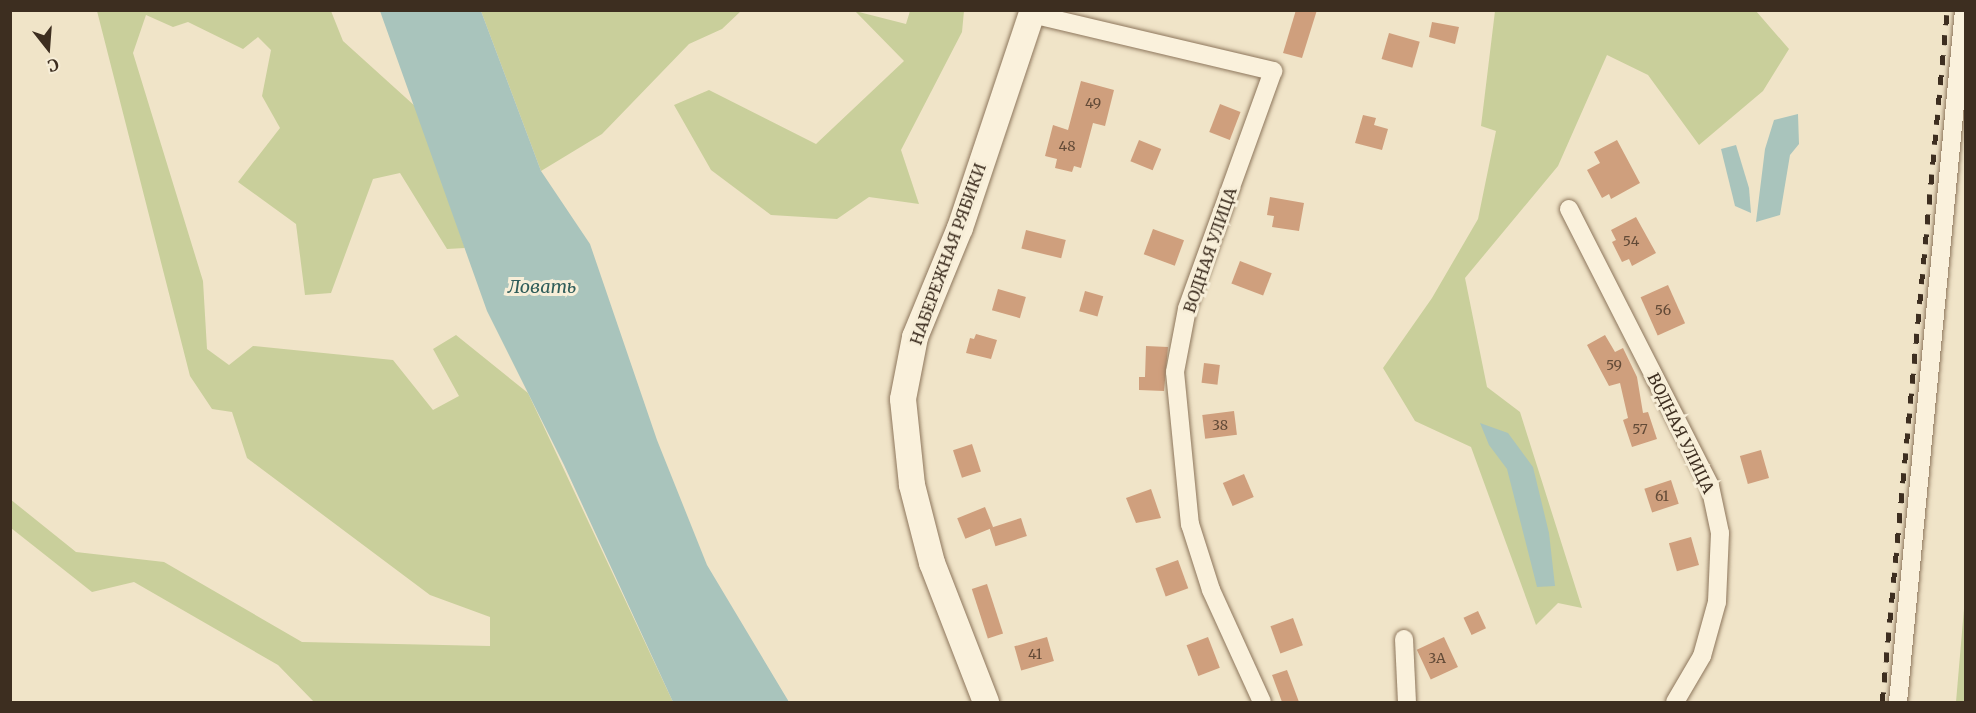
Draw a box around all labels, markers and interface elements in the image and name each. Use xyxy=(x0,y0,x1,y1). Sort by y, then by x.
north arrow xyxy=(18,18,78,78)
text: С xyxy=(45,54,61,76)
house number: 49 xyxy=(1085,95,1101,111)
house number: 48 xyxy=(1059,138,1075,154)
street label: НАБЕРЕЖНАЯ РЯБИКИ xyxy=(906,161,990,347)
street label: ВОДНАЯ УЛИЦА xyxy=(1180,185,1240,315)
house number: 54 xyxy=(1623,233,1639,249)
water label: Ловать xyxy=(508,276,576,298)
house number: 56 xyxy=(1655,302,1671,318)
house number: 59 xyxy=(1606,357,1622,373)
street label: ВОДНАЯ УЛИЦА xyxy=(1644,370,1718,496)
house number: 38 xyxy=(1212,417,1228,433)
house number: 57 xyxy=(1632,421,1648,437)
house number: 61 xyxy=(1655,488,1669,504)
house number: 41 xyxy=(1028,646,1042,662)
house number: 3А xyxy=(1428,650,1446,666)

